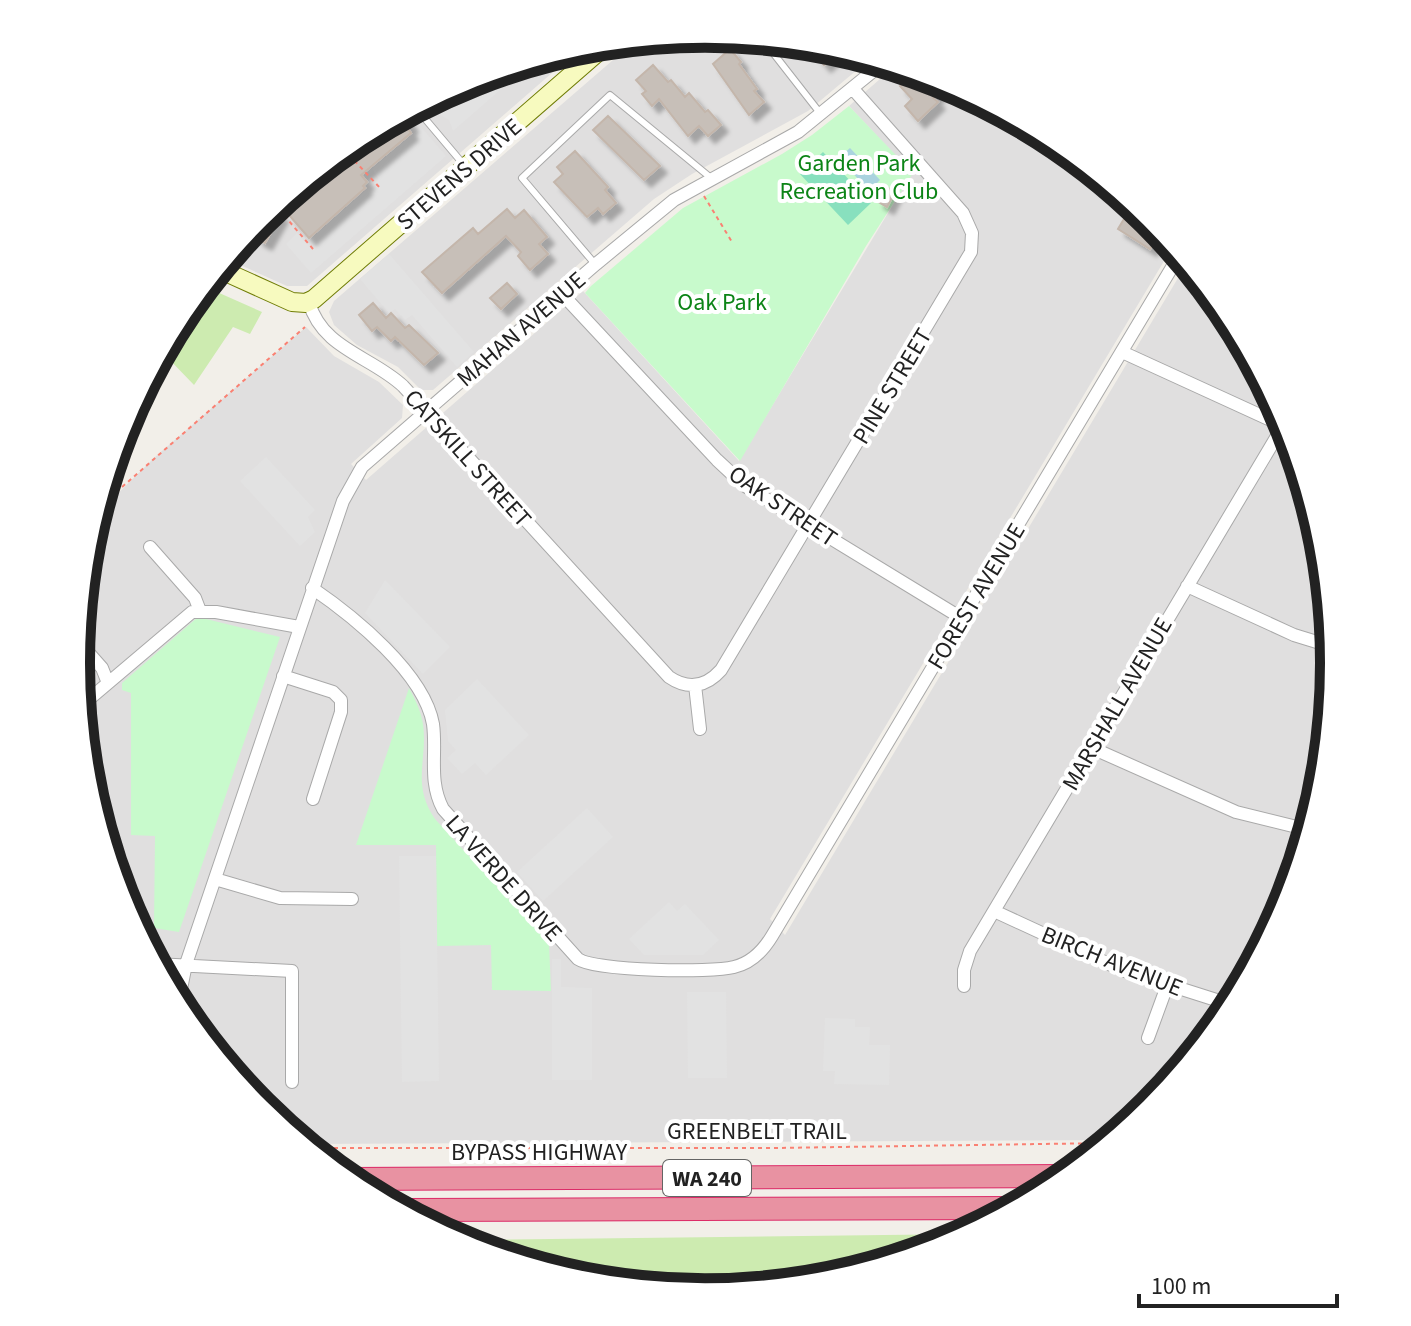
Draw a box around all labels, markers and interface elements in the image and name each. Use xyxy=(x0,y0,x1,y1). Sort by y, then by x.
street label: STEVENS DRIVE xyxy=(389,110,530,239)
park label: Garden Park Recreation Club xyxy=(780,146,938,209)
street label: MAHAN AVENUE xyxy=(449,263,594,395)
park label: Oak Park xyxy=(677,285,767,320)
street label: PINE STREET xyxy=(844,321,941,451)
street label: CATSKILL STREET xyxy=(396,381,539,535)
street label: OAK STREET xyxy=(721,457,844,556)
street label: FOREST AVENUE xyxy=(919,516,1034,676)
street label: MARSHALL AVENUE xyxy=(1054,611,1181,797)
street label: LA VERDE DRIVE xyxy=(437,807,570,950)
street label: BIRCH AVENUE xyxy=(1036,917,1188,1006)
street label: GREENBELT TRAIL xyxy=(667,1114,847,1149)
street label: BYPASS HIGHWAY xyxy=(451,1135,628,1170)
road number: WA 240 xyxy=(663,1160,751,1196)
scale bar xyxy=(1139,1258,1337,1308)
text: 100 m xyxy=(1151,1269,1211,1304)

